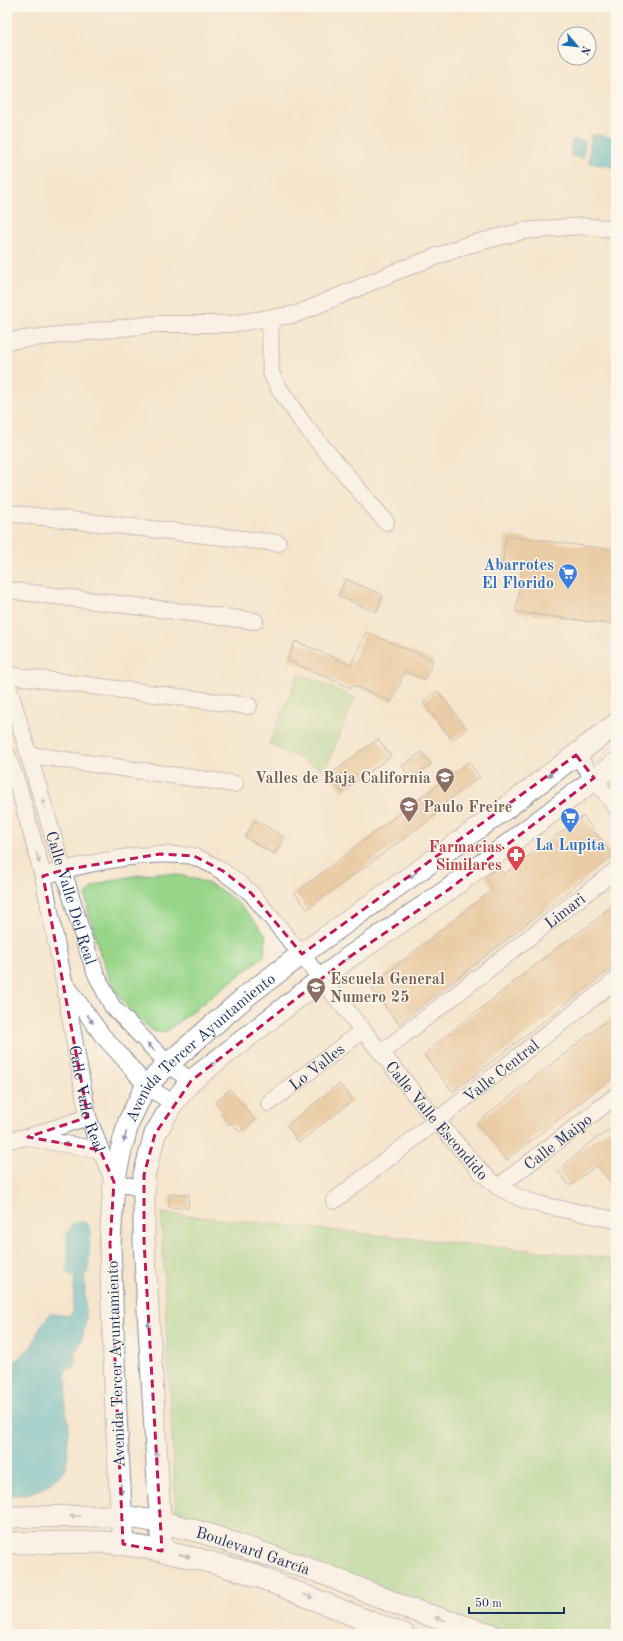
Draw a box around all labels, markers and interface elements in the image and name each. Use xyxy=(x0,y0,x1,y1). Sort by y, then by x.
north arrow xyxy=(557,26,597,66)
text: N xyxy=(577,44,591,57)
place label: Abarrotes El Florido xyxy=(481,558,554,592)
supermarket icon: Abarrotes El Florido xyxy=(557,562,579,590)
school or university icon: Valles de Baja California xyxy=(434,766,456,794)
one-way arrow xyxy=(546,769,557,777)
place label: Valles de Baja California xyxy=(255,771,431,787)
school or university icon: Paulo Freire xyxy=(398,795,420,823)
one-way arrow xyxy=(41,798,47,810)
place label: Paulo Freire xyxy=(423,800,512,816)
supermarket icon: La Lupita xyxy=(559,806,581,834)
street label: Calle Valle Del Real xyxy=(42,830,98,967)
place label: La Lupita xyxy=(535,838,605,854)
place label: Farmacias Similares xyxy=(429,840,502,874)
pharmacy icon: Farmacias Similares xyxy=(505,844,527,872)
one-way arrow xyxy=(35,853,41,865)
one-way arrow xyxy=(408,871,418,879)
street label: Limari xyxy=(542,891,589,932)
one-way arrow xyxy=(341,955,352,964)
street label: Avenida Tercer Ayuntamiento xyxy=(124,971,279,1125)
place label: Escuela General Numero 25 xyxy=(330,972,445,1006)
school or university icon: Escuela General Numero 25 xyxy=(305,976,327,1004)
one-way arrow xyxy=(86,1014,94,1025)
street label: Valle Central xyxy=(461,1038,543,1106)
street label: Lo Valles xyxy=(287,1041,348,1094)
one-way arrow xyxy=(146,1042,156,1052)
street label: Calle Valle Real xyxy=(65,1044,107,1155)
street label: Calle Valle Escondido xyxy=(382,1059,490,1184)
one-way arrow xyxy=(206,1061,217,1070)
street label: Calle Maipo xyxy=(522,1112,596,1174)
one-way arrow xyxy=(122,1131,128,1143)
one-way arrow xyxy=(58,1141,70,1147)
street label: Avenida Tercer Ayuntamiento xyxy=(105,1260,129,1468)
one-way arrow xyxy=(146,1320,152,1333)
one-way arrow xyxy=(154,1449,160,1462)
one-way arrow xyxy=(117,1483,124,1495)
one-way arrow xyxy=(69,1513,81,1520)
street label: Boulevard García xyxy=(194,1525,312,1579)
one-way arrow xyxy=(179,1554,191,1560)
scale bar xyxy=(469,1589,564,1615)
one-way arrow xyxy=(303,1593,314,1599)
text: 50 m xyxy=(475,1597,502,1610)
one-way arrow xyxy=(433,1616,445,1622)

